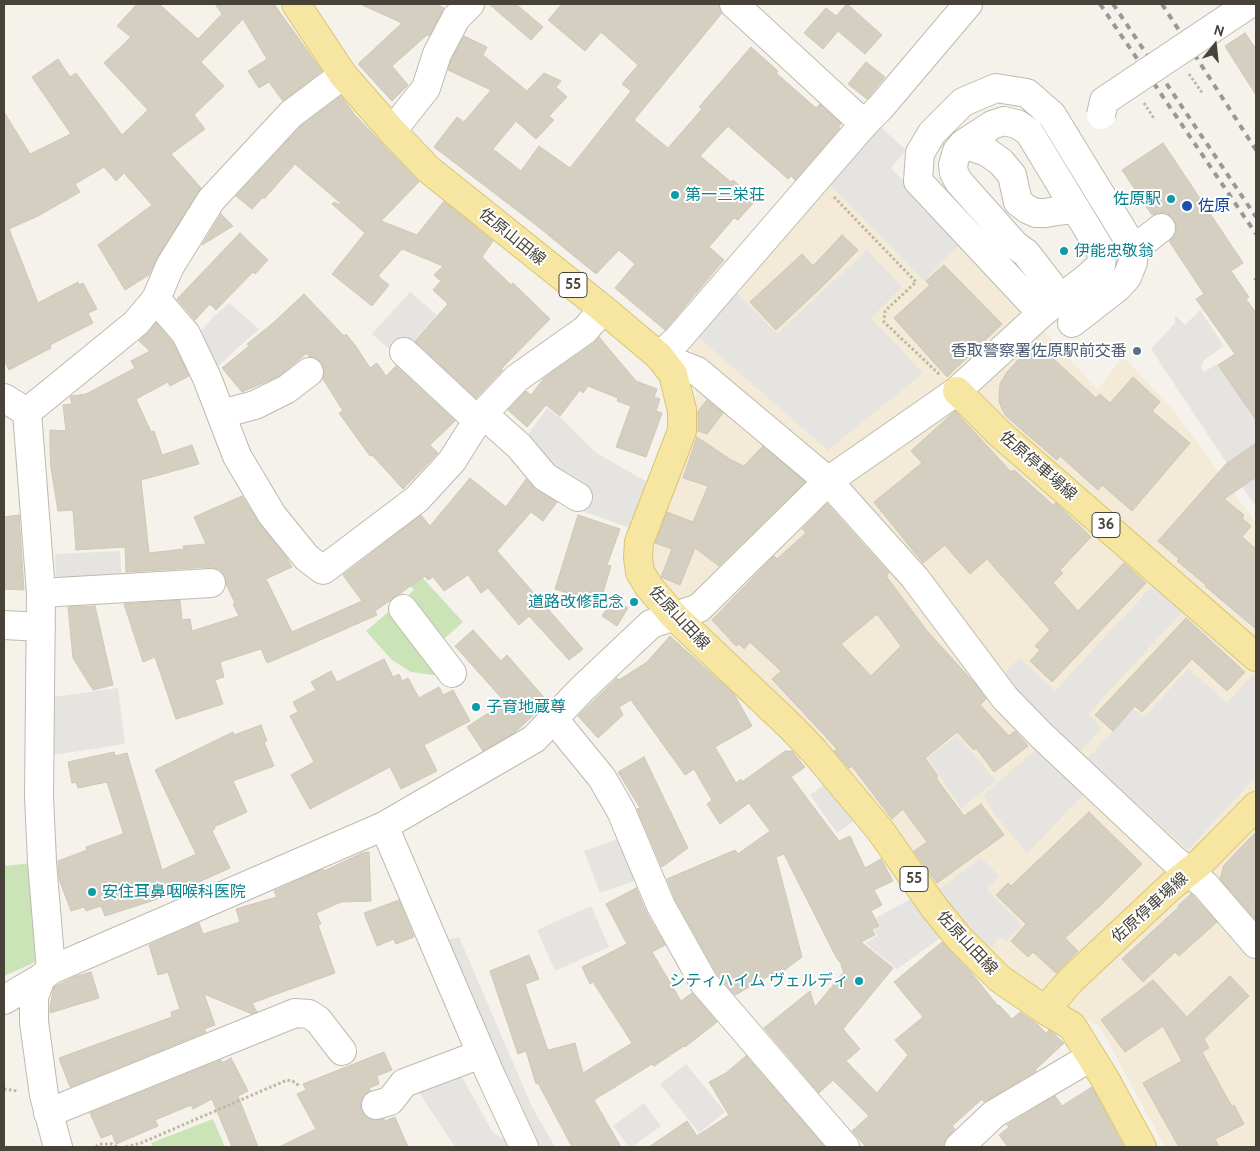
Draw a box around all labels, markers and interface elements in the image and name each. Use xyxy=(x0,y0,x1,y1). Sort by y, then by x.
north arrow xyxy=(1190,20,1240,70)
text: N xyxy=(1212,21,1226,41)
place label: 第一三栄荘 xyxy=(685,185,765,205)
marker: 第一三栄荘 xyxy=(669,189,681,201)
place label: 佐原駅 xyxy=(1113,189,1161,209)
marker: 佐原駅 xyxy=(1165,193,1177,205)
place label: 佐原 xyxy=(1198,196,1230,216)
marker: 佐原 xyxy=(1180,199,1194,213)
street label: 佐原山田線 xyxy=(475,204,549,270)
place label: 伊能忠敬翁 xyxy=(1074,241,1154,261)
marker: 伊能忠敬翁 xyxy=(1058,245,1070,257)
road number: 55 xyxy=(559,272,587,298)
place label: 香取警察署佐原駅前交番 xyxy=(951,341,1127,361)
marker: 香取警察署佐原駅前交番 xyxy=(1131,345,1143,357)
street label: 佐原停車場線 xyxy=(995,427,1081,505)
road number: 36 xyxy=(1092,512,1120,538)
street label: 佐原山田線 xyxy=(645,582,713,654)
place label: 道路改修記念 xyxy=(528,592,624,612)
marker: 道路改修記念 xyxy=(628,596,640,608)
place label: 子育地蔵尊 xyxy=(486,697,566,717)
marker: 子育地蔵尊 xyxy=(470,701,482,713)
road number: 55 xyxy=(900,866,928,892)
street label: 佐原停車場線 xyxy=(1108,869,1192,947)
place label: 安住耳鼻咽喉科医院 xyxy=(102,882,246,902)
marker: 安住耳鼻咽喉科医院 xyxy=(86,886,98,898)
street label: 佐原山田線 xyxy=(933,907,1001,979)
place label: シティハイム ヴェルディ xyxy=(669,971,849,991)
marker: シティハイム ヴェルディ xyxy=(853,975,865,987)

